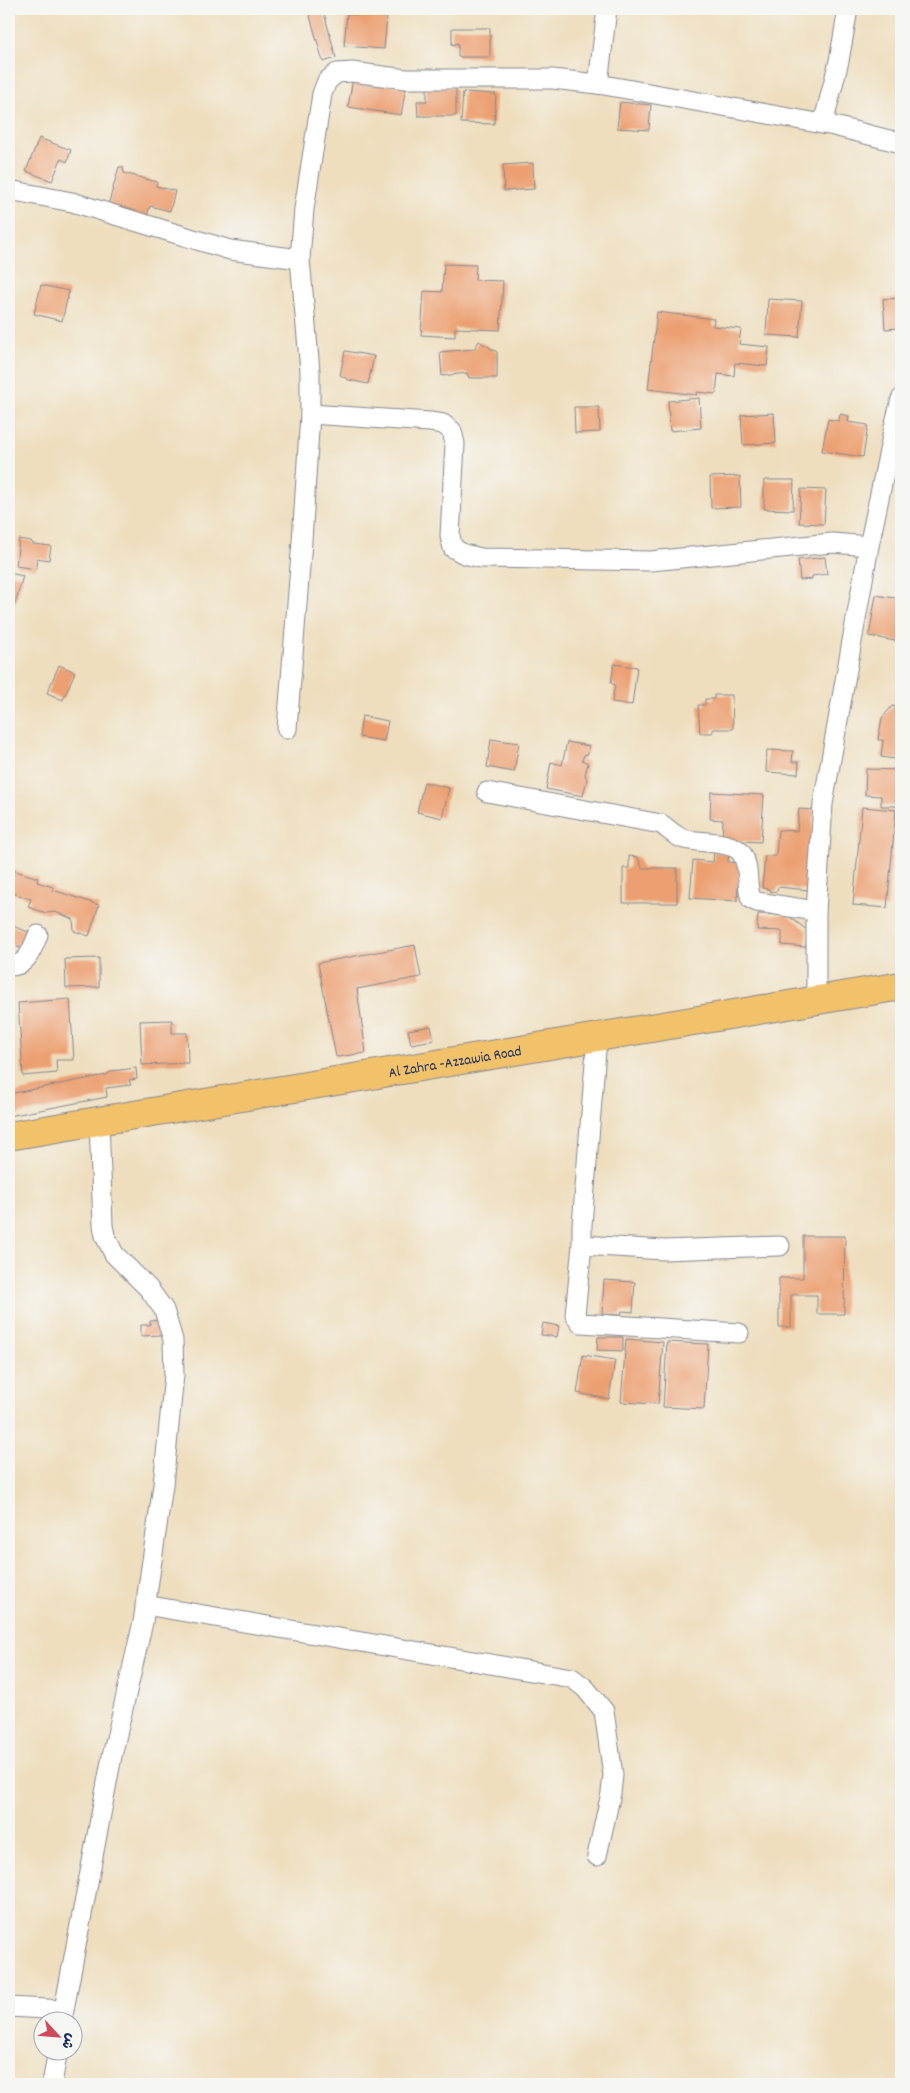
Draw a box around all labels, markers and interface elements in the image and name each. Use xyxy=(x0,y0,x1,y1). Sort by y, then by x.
street label: Al Zahra -Azzawia Road xyxy=(387,1041,523,1085)
north arrow xyxy=(32,2010,82,2060)
text: ش xyxy=(56,2030,80,2052)

